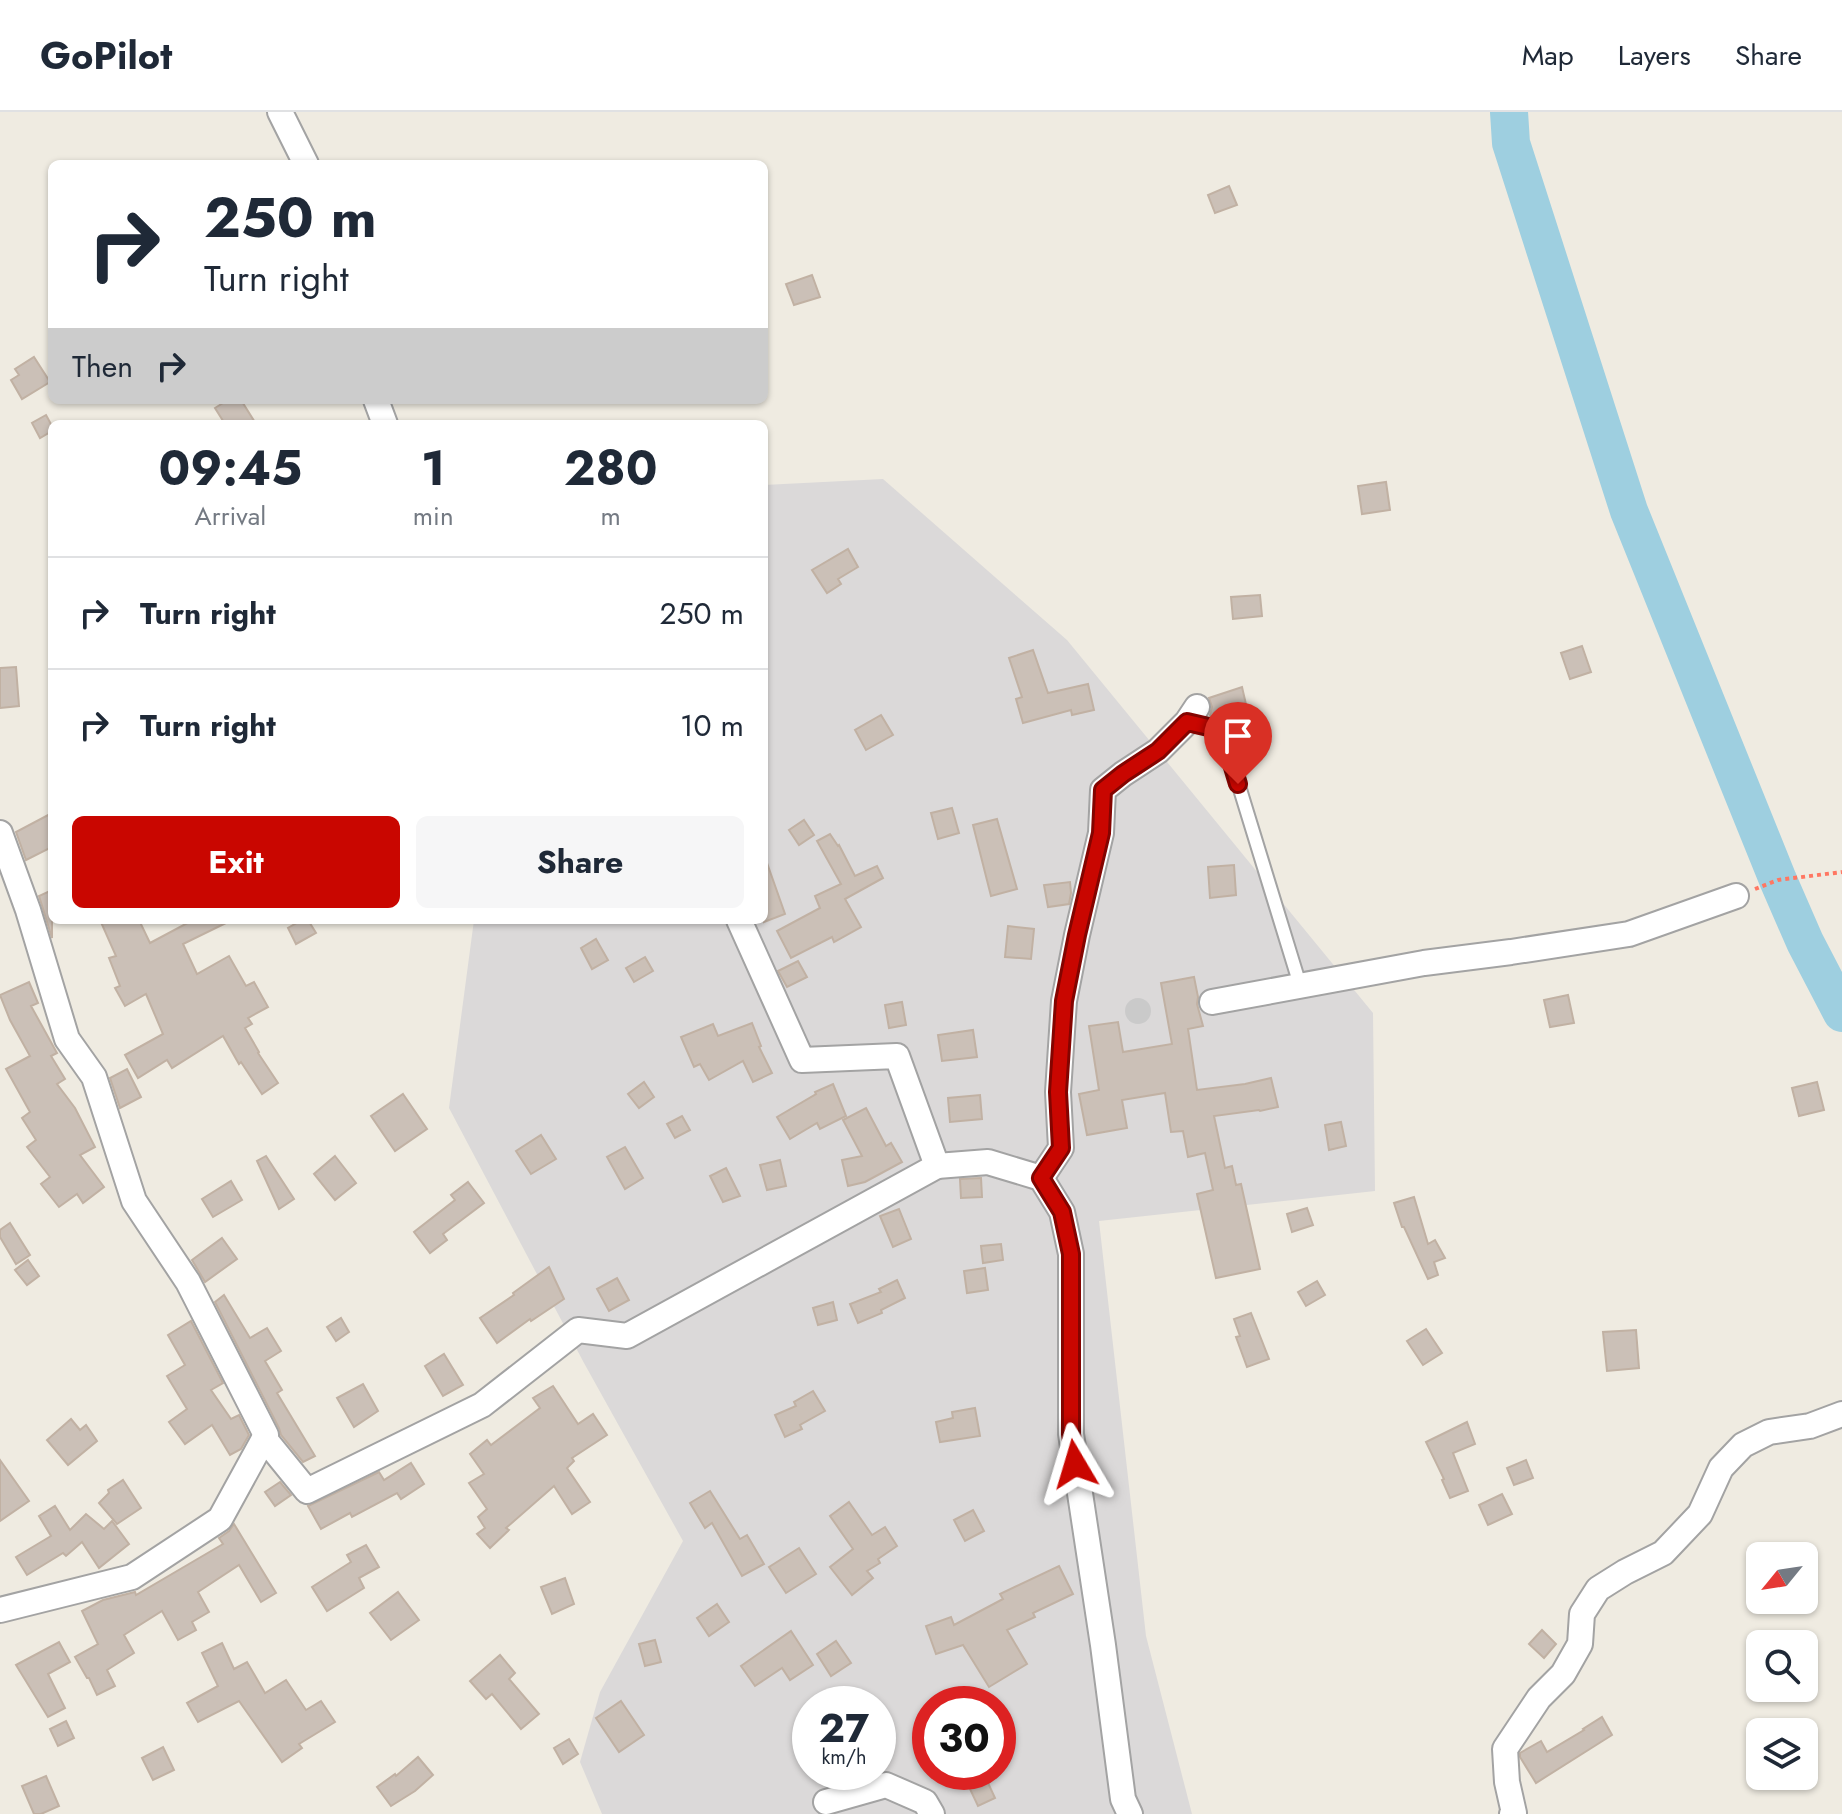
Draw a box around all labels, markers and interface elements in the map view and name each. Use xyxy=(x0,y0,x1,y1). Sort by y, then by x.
text: GoPilot xyxy=(40,28,172,83)
text: Map xyxy=(1522,35,1574,76)
text: Layers xyxy=(1618,35,1691,76)
text: Share xyxy=(1735,35,1802,76)
text: 250 m xyxy=(204,177,377,258)
icon: right xyxy=(72,192,176,296)
text: Turn right xyxy=(204,252,349,304)
icon: right xyxy=(149,344,193,388)
text: Then xyxy=(72,345,133,388)
text: 09:45 xyxy=(159,434,302,503)
text: 1 xyxy=(421,434,445,503)
text: 280 xyxy=(564,434,657,503)
text: Arrival xyxy=(195,497,266,535)
text: min xyxy=(413,497,454,535)
text: m xyxy=(601,497,621,535)
icon: right xyxy=(72,591,116,635)
text: Turn right xyxy=(140,592,276,635)
text: 250 m xyxy=(660,592,744,635)
pin xyxy=(1204,702,1272,784)
icon: right xyxy=(72,703,116,747)
text: Turn right xyxy=(140,704,276,747)
text: 10 m xyxy=(680,704,744,747)
icon: arrive xyxy=(1216,714,1260,758)
button: Exit xyxy=(72,816,400,908)
button: Share xyxy=(416,816,744,908)
position arrow xyxy=(1033,1422,1117,1506)
north arrow xyxy=(1746,1542,1818,1614)
map controls xyxy=(1746,1542,1818,1790)
button: search xyxy=(1746,1630,1818,1702)
speed limit sign: 30 xyxy=(912,1686,1016,1790)
text: 27 xyxy=(819,1699,869,1757)
button: layers xyxy=(1746,1718,1818,1790)
text: km/h xyxy=(821,1743,867,1772)

